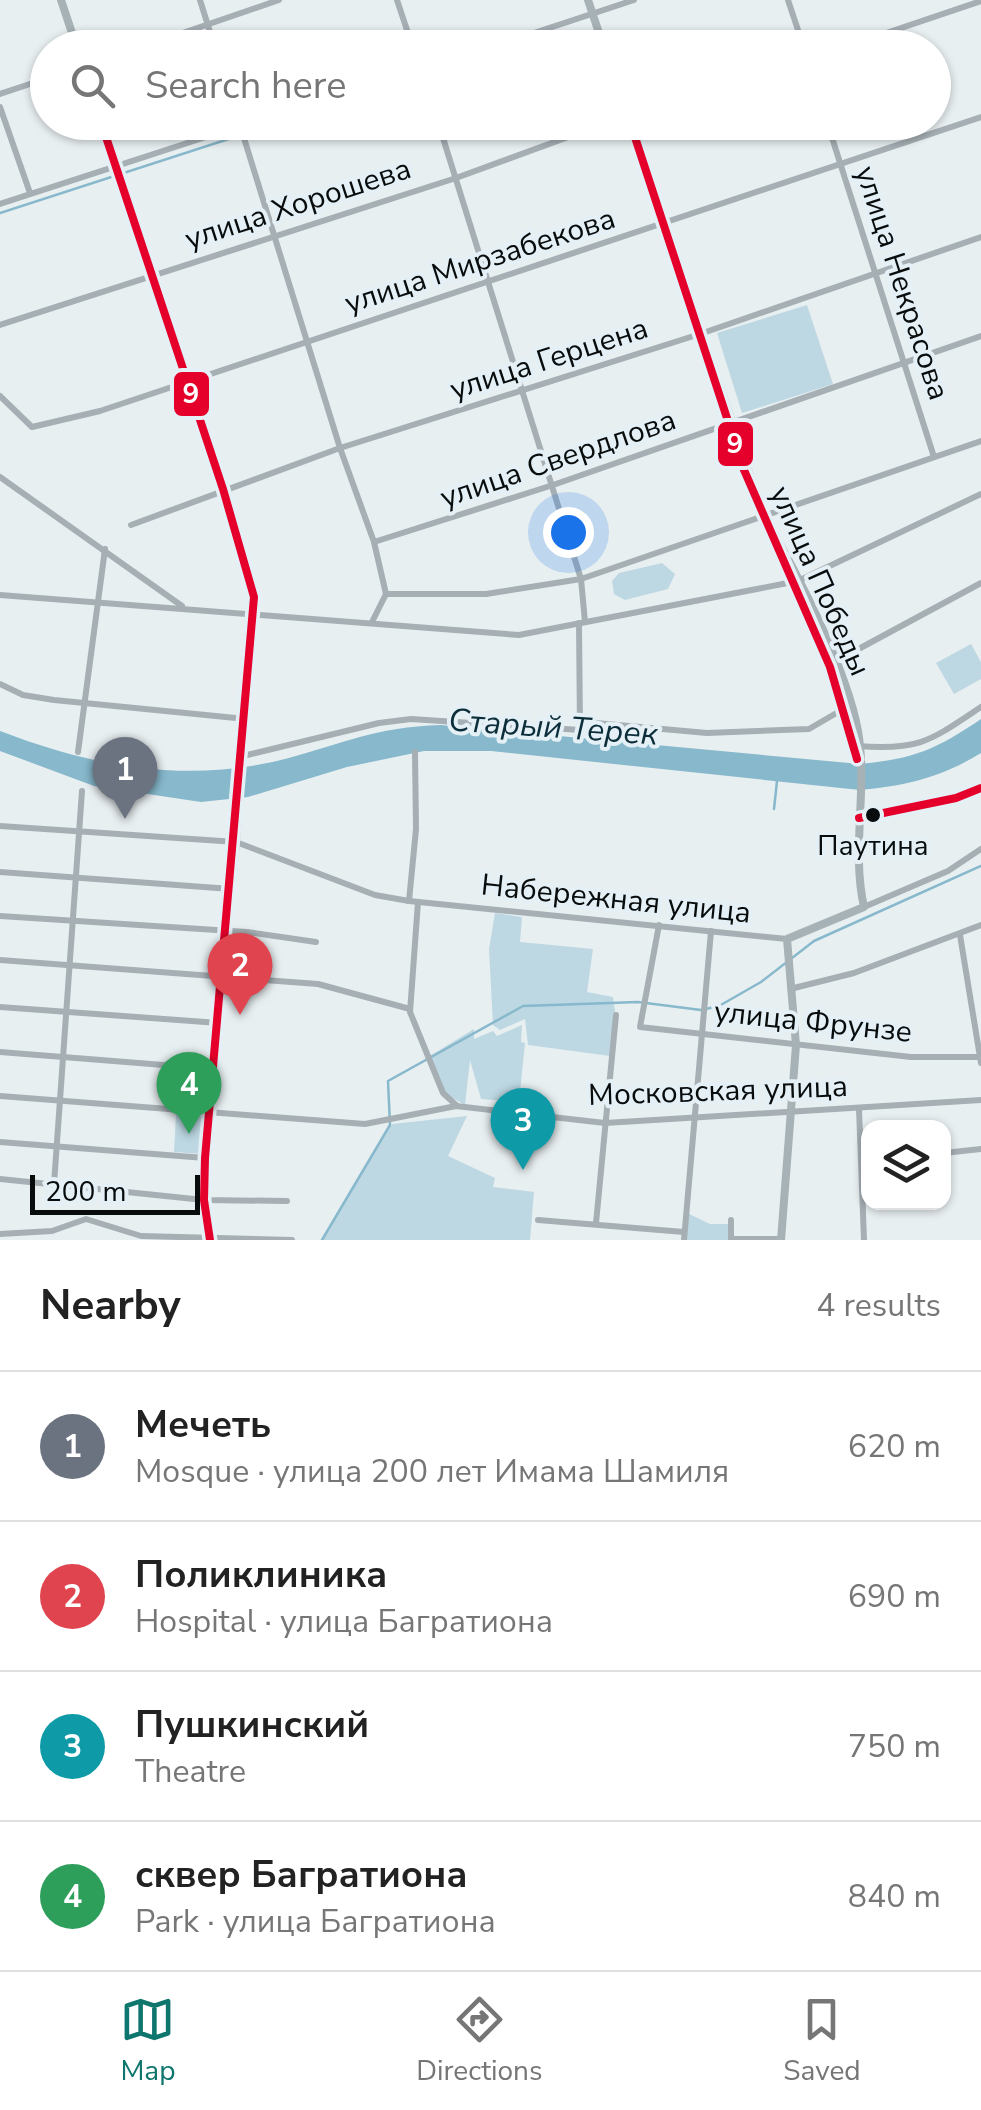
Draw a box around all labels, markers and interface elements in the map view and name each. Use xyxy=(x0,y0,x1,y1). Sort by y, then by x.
search box xyxy=(30,30,951,140)
icon: search xyxy=(65,58,120,113)
text: Search here xyxy=(145,60,346,111)
street label: улица Хорошева xyxy=(180,148,416,260)
street label: улица Некрасова xyxy=(845,161,959,405)
street label: улица Мирзабекова xyxy=(340,198,620,324)
street label: улица Герцена xyxy=(445,308,653,410)
line badge: 9 xyxy=(172,370,211,418)
text: 9 xyxy=(183,375,199,413)
street label: улица Свердлова xyxy=(435,399,681,519)
line badge: 9 xyxy=(716,420,755,468)
text: 9 xyxy=(727,425,743,463)
street label: улица Победы xyxy=(760,480,880,682)
your location xyxy=(543,507,594,558)
water label: Старый Терек xyxy=(447,698,660,756)
pin: 1 xyxy=(92,736,158,819)
marker: Паутина xyxy=(863,805,883,825)
place label: Паутина xyxy=(817,827,929,865)
street label: Набережная улица xyxy=(479,864,753,934)
pin: 2 xyxy=(208,932,272,1015)
street label: улица Фрунзе xyxy=(712,991,914,1053)
pin: 4 xyxy=(156,1052,222,1134)
street label: Московская улица xyxy=(588,1066,848,1116)
pin: 3 xyxy=(490,1088,556,1170)
map controls xyxy=(861,1120,951,1210)
button: layers xyxy=(861,1120,951,1210)
scale bar xyxy=(30,1170,200,1214)
text: 200 m xyxy=(45,1173,127,1211)
text: Nearby xyxy=(40,1277,181,1334)
text: 4 results xyxy=(816,1284,941,1327)
text: Мечеть xyxy=(135,1399,271,1450)
text: 1 xyxy=(63,1425,82,1468)
text: 620 m xyxy=(848,1425,941,1468)
text: Mosque · улица 200 лет Имама Шамиля xyxy=(135,1450,729,1493)
text: Поликлиника xyxy=(135,1549,387,1600)
text: 2 xyxy=(63,1575,82,1618)
text: 690 m xyxy=(848,1575,941,1618)
text: Hospital · улица Багратиона xyxy=(135,1600,553,1643)
text: Пушкинский xyxy=(135,1699,369,1750)
text: 3 xyxy=(63,1725,82,1768)
text: 750 m xyxy=(848,1725,941,1768)
text: Theatre xyxy=(135,1750,246,1793)
text: сквер Багратиона xyxy=(135,1849,468,1900)
text: 4 xyxy=(63,1875,82,1918)
text: 840 m xyxy=(848,1875,941,1918)
text: Park · улица Багратиона xyxy=(135,1900,496,1943)
tab: Map xyxy=(120,1992,175,2090)
tab: Directions xyxy=(416,1992,542,2090)
tab: Saved xyxy=(783,1992,861,2090)

